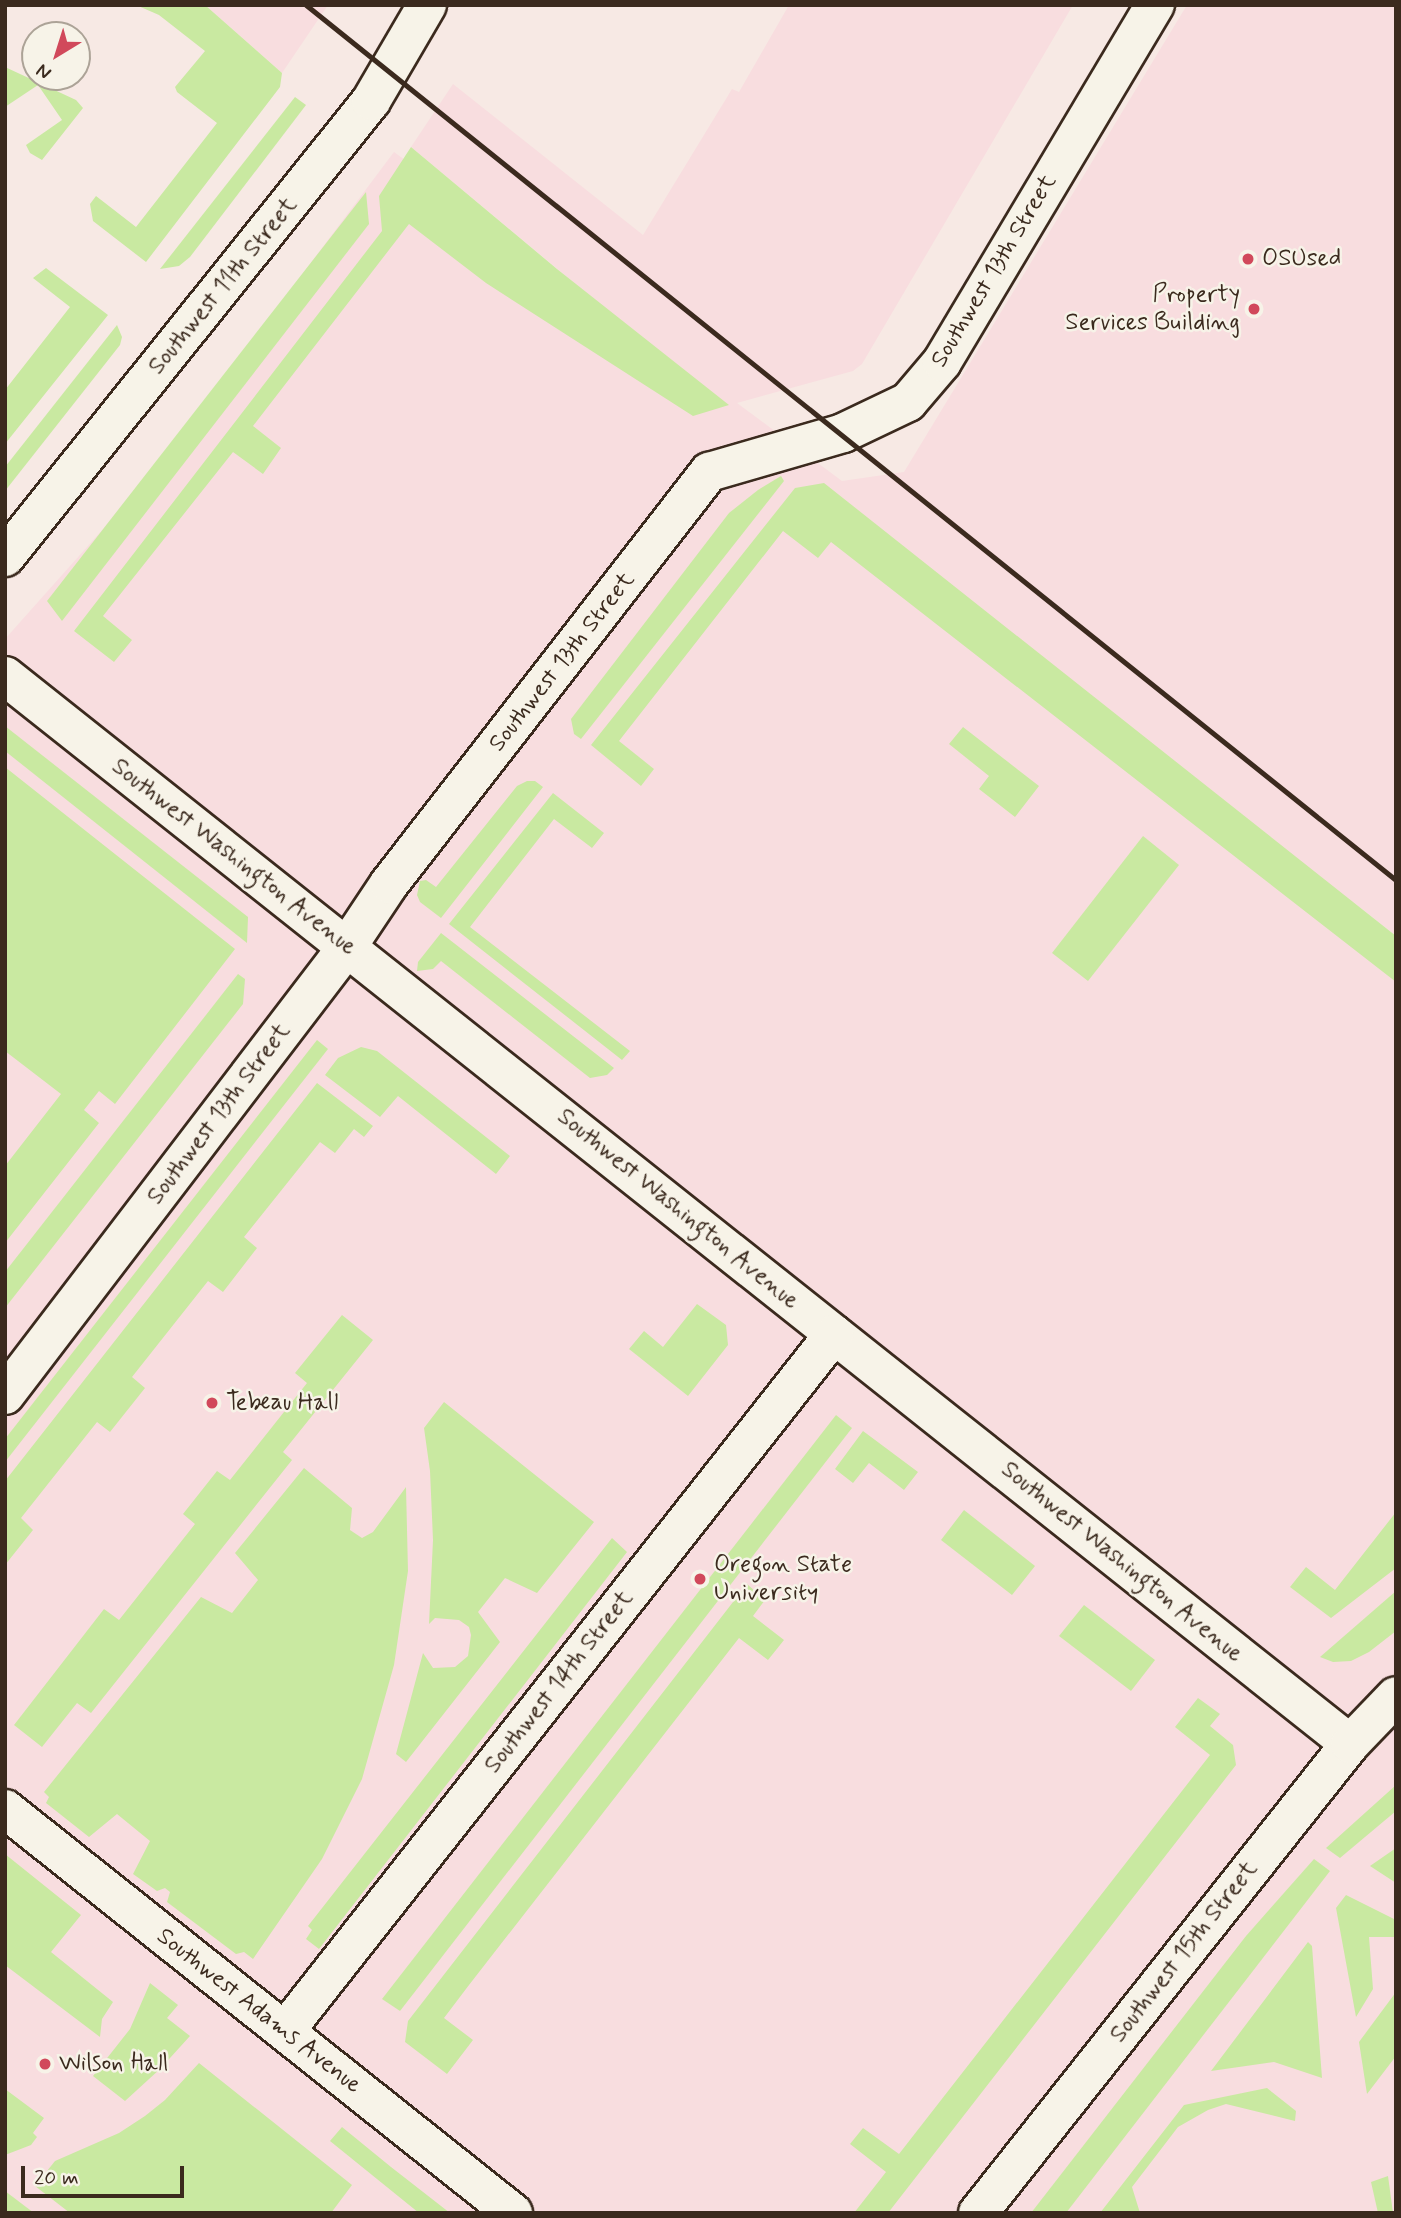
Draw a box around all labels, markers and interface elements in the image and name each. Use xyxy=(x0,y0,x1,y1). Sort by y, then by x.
north arrow xyxy=(21,21,91,91)
text: N xyxy=(31,58,57,85)
street label: Southwest 13th Street xyxy=(925,169,1063,373)
street label: Southwest 11th Street xyxy=(143,191,303,381)
place label: OSUsed xyxy=(1262,245,1341,273)
marker: OSUsed xyxy=(1240,251,1256,267)
place label: Property Services Building xyxy=(1071,281,1240,337)
marker: Property Services Building xyxy=(1246,301,1262,317)
street label: Southwest 13th Street xyxy=(483,566,641,758)
street label: Southwest Washington Avenue xyxy=(107,753,361,961)
street label: Southwest 13th Street xyxy=(141,1018,297,1210)
street label: Southwest Washington Avenue xyxy=(552,1103,804,1315)
place label: Tebeau Hall xyxy=(226,1389,336,1417)
marker: Tebeau Hall xyxy=(204,1395,220,1411)
street label: Southwest Washington Avenue xyxy=(996,1456,1248,1668)
place label: Oregon State University xyxy=(714,1551,852,1607)
marker: Oregon State University xyxy=(692,1571,708,1587)
street label: Southwest 14th Street xyxy=(479,1585,639,1779)
street label: Southwest 15th Street xyxy=(1104,1855,1264,2049)
street label: Southwest Adams Avenue xyxy=(149,1921,369,2101)
place label: Wilson Hall xyxy=(59,2050,169,2078)
marker: Wilson Hall xyxy=(37,2056,53,2072)
scale bar xyxy=(24,2152,187,2196)
text: 20 m xyxy=(34,2164,79,2192)

